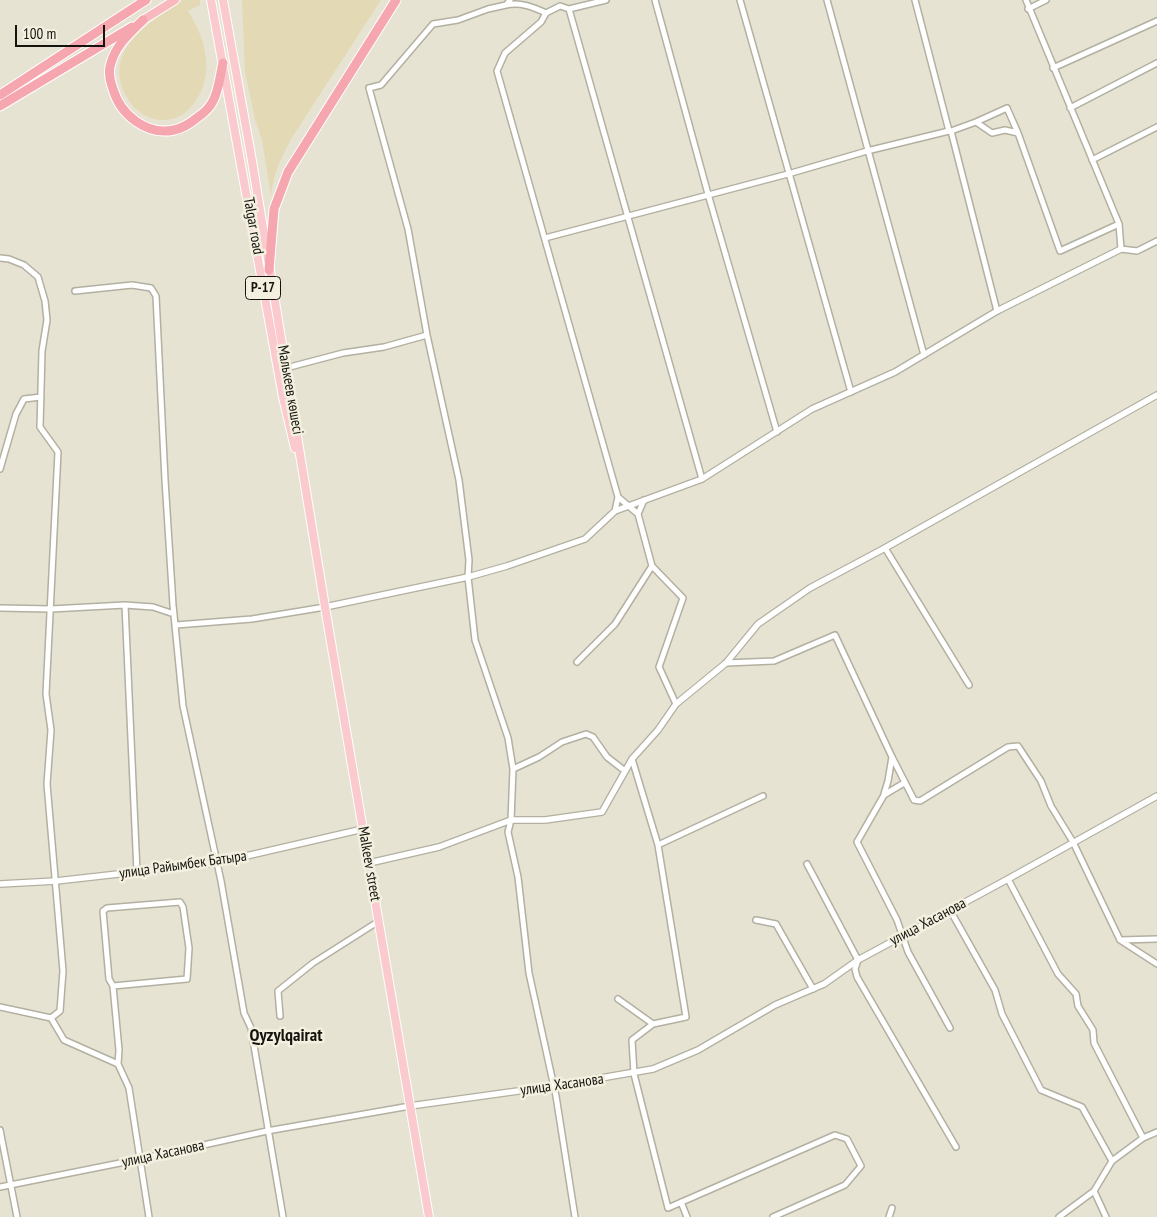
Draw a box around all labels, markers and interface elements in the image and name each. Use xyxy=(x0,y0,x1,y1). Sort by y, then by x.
scale bar xyxy=(18,15,108,47)
text: 100 m xyxy=(23,24,56,43)
street label: Talgar road xyxy=(239,196,267,256)
road number: P-17 xyxy=(246,276,280,300)
street label: Малькеев көшесі xyxy=(273,344,307,436)
street label: Malkeev street xyxy=(354,825,384,903)
street label: улица Райымбек Батыра xyxy=(118,847,248,883)
street label: улица Хасанова xyxy=(887,894,969,950)
district label: Qyzylqairat xyxy=(250,1025,322,1047)
street label: улица Хасанова xyxy=(519,1070,605,1100)
street label: улица Хасанова xyxy=(120,1136,206,1172)

